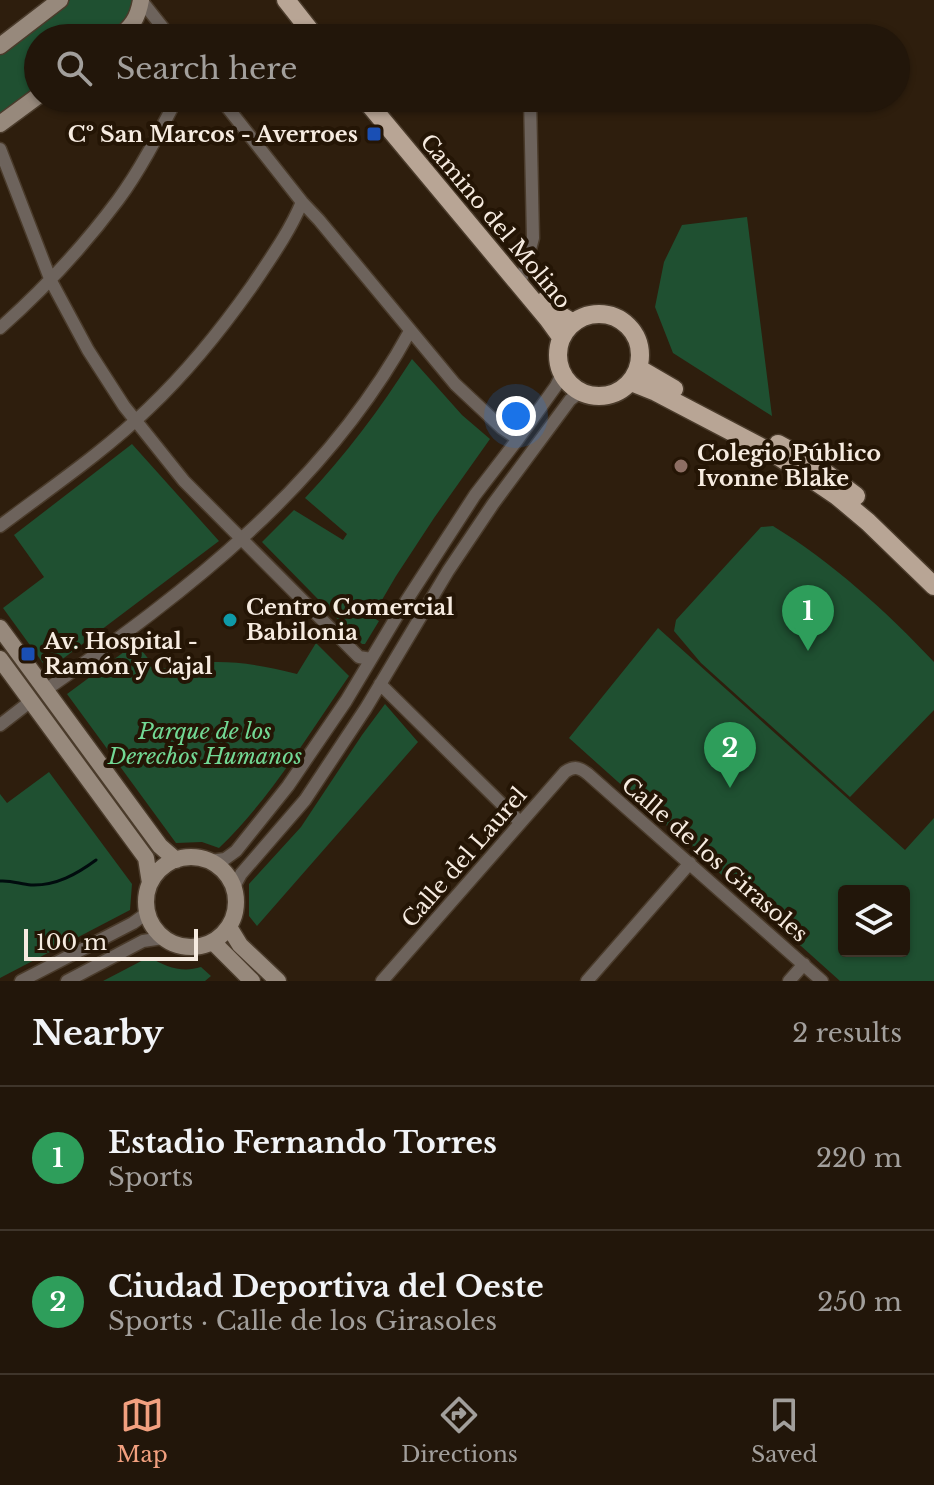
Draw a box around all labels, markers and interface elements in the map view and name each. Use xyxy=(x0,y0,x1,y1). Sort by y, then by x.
search box xyxy=(24,24,910,112)
icon: search xyxy=(52,46,96,90)
text: Search here xyxy=(116,50,297,87)
place label: Cº San Marcos - Averroes xyxy=(68,121,358,148)
marker: Cº San Marcos - Averroes xyxy=(365,125,383,143)
street label: Camino del Molino xyxy=(415,128,577,314)
your location xyxy=(496,396,536,436)
place label: Colegio Público Ivonne Blake xyxy=(697,440,881,492)
marker: Colegio Público Ivonne Blake xyxy=(672,457,690,475)
pin: 1 xyxy=(782,585,834,651)
place label: Centro Comercial Babilonia xyxy=(246,594,454,646)
marker: Centro Comercial Babilonia xyxy=(221,611,239,629)
place label: Av. Hospital - Ramón y Cajal xyxy=(43,628,213,680)
marker: Av. Hospital - Ramón y Cajal xyxy=(19,645,37,663)
park label: Parque de los Derechos Humanos xyxy=(107,718,302,770)
pin: 2 xyxy=(704,722,756,788)
street label: Calle de los Girasoles xyxy=(616,771,813,948)
street label: Calle del Laurel xyxy=(396,782,533,933)
map controls xyxy=(838,885,910,957)
button: layers xyxy=(838,885,910,957)
scale bar xyxy=(24,925,198,961)
text: 100 m xyxy=(36,929,107,956)
text: Nearby xyxy=(32,1012,164,1054)
text: 2 results xyxy=(792,1017,902,1049)
text: Estadio Fernando Torres xyxy=(108,1124,497,1161)
text: 1 xyxy=(52,1142,64,1174)
text: 220 m xyxy=(816,1142,902,1174)
text: Sports xyxy=(108,1161,193,1193)
text: Ciudad Deportiva del Oeste xyxy=(108,1268,544,1305)
text: 2 xyxy=(50,1286,66,1318)
text: 250 m xyxy=(817,1286,902,1318)
text: Sports · Calle de los Girasoles xyxy=(108,1305,497,1337)
tab: Map xyxy=(117,1393,168,1468)
tab: Directions xyxy=(401,1393,518,1468)
tab: Saved xyxy=(751,1393,817,1468)

